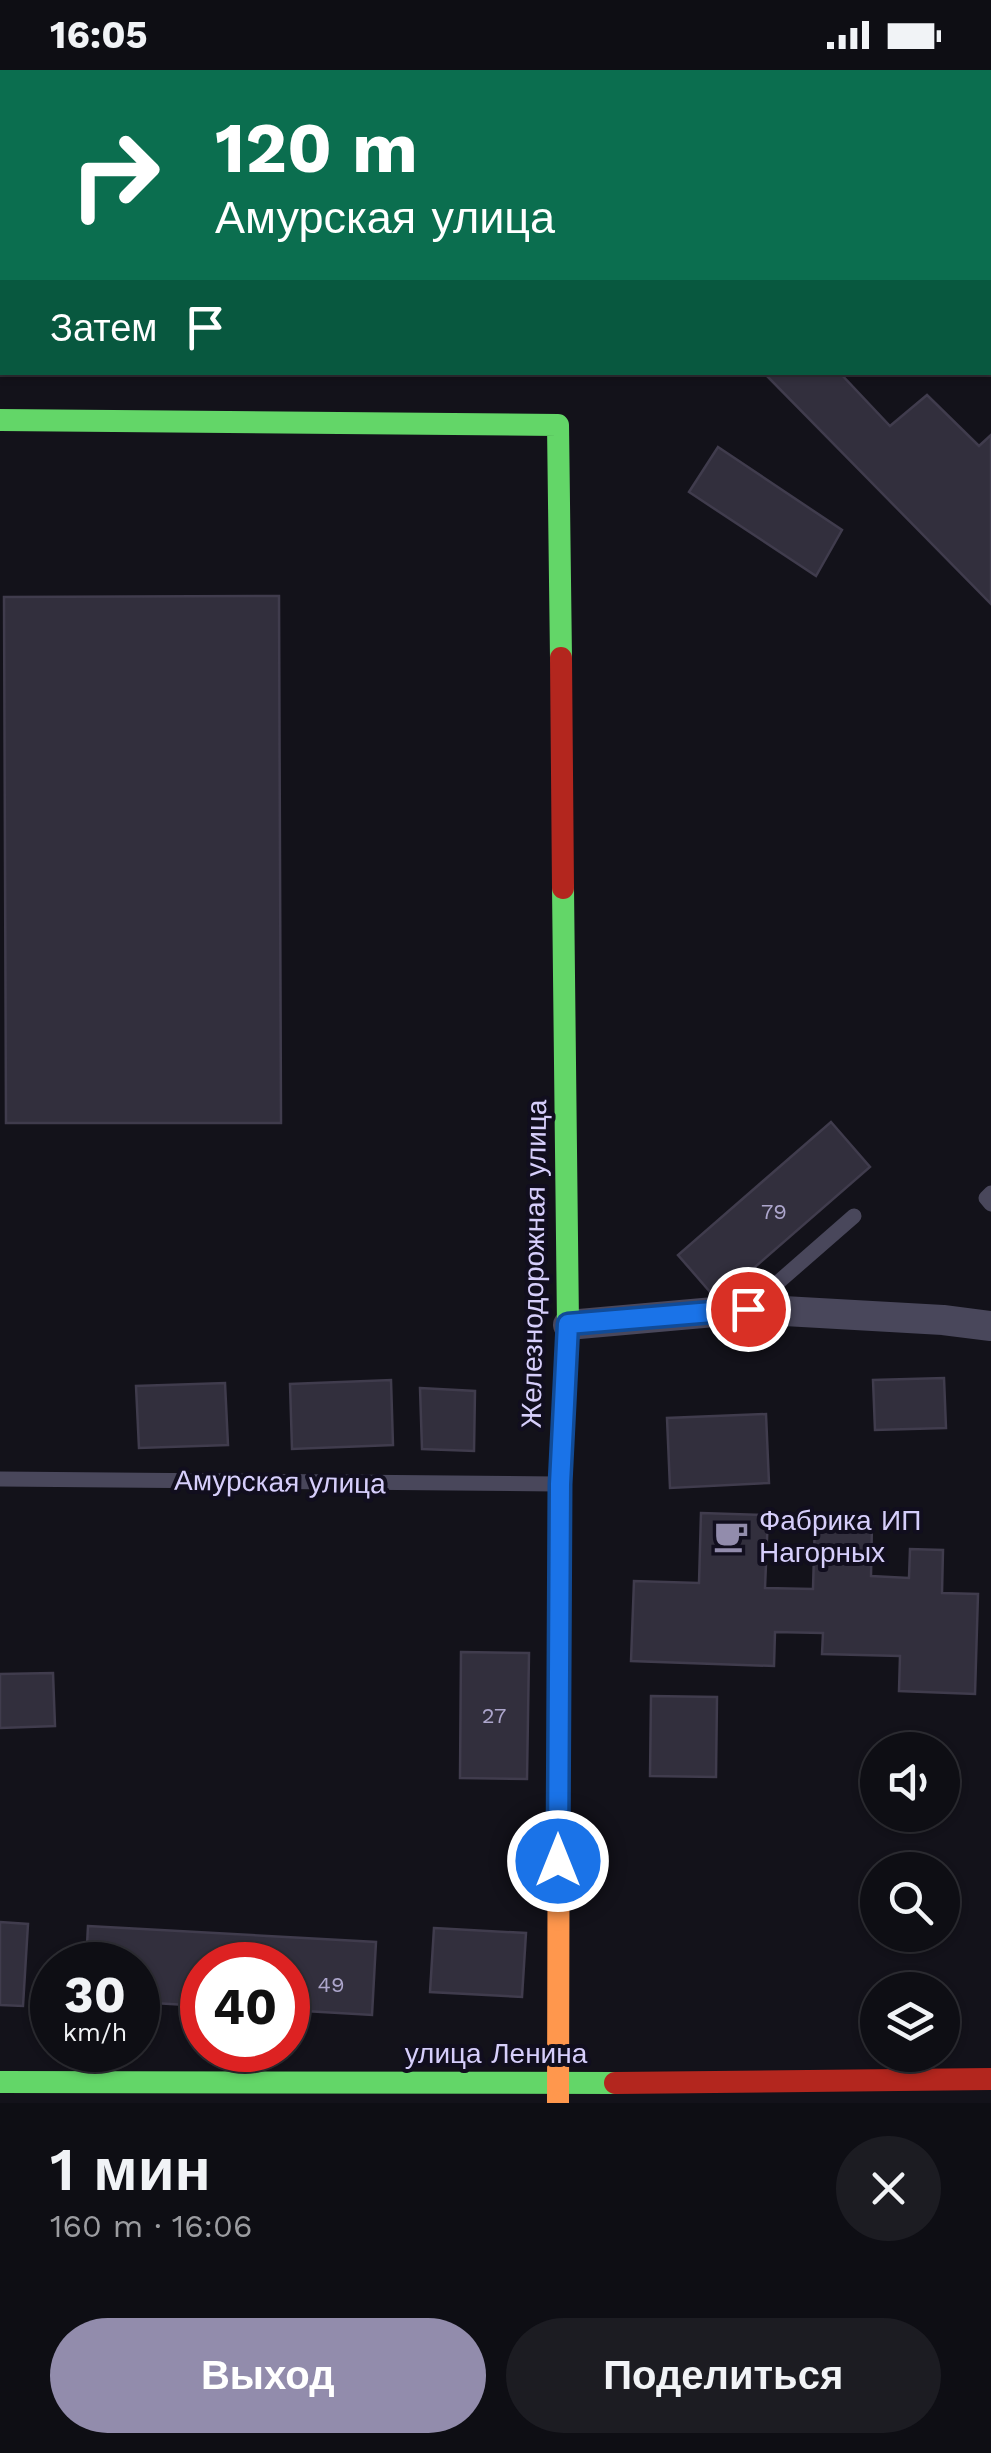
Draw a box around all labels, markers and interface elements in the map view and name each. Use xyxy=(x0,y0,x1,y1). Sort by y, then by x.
text: 16:05 xyxy=(50,13,148,57)
text: 120 m xyxy=(215,107,418,189)
icon: right xyxy=(50,110,180,240)
text: Амурская улица xyxy=(215,191,555,244)
icon: arrive xyxy=(178,300,233,355)
text: Затем xyxy=(50,306,158,350)
street label: Железнодорожная улица xyxy=(515,1099,553,1429)
house number: 79 xyxy=(761,1199,787,1224)
pin xyxy=(706,1267,791,1352)
icon: arrive xyxy=(721,1282,776,1337)
street label: Амурская улица xyxy=(174,1464,387,1500)
place label: Фабрика ИП Нагорных xyxy=(759,1504,921,1569)
cafe icon: Фабрика ИП Нагорных xyxy=(712,1517,750,1555)
house number: 27 xyxy=(482,1703,506,1728)
map controls xyxy=(860,1732,960,2072)
button: sound xyxy=(860,1732,960,1832)
position arrow xyxy=(506,1809,610,1913)
button: search xyxy=(860,1852,960,1952)
speed limit sign: 40 xyxy=(180,1942,310,2072)
text: 30 xyxy=(64,1965,126,2024)
house number: 49 xyxy=(317,1972,345,1997)
button: layers xyxy=(860,1972,960,2072)
text: km/h xyxy=(63,2018,127,2047)
street label: улица Ленина xyxy=(405,2037,588,2070)
text: 1 мин xyxy=(50,2134,211,2205)
button: close xyxy=(836,2136,941,2241)
text: 160 m · 16:06 xyxy=(50,2207,252,2245)
button: Выход xyxy=(50,2318,486,2433)
button: Поделиться xyxy=(506,2318,941,2433)

